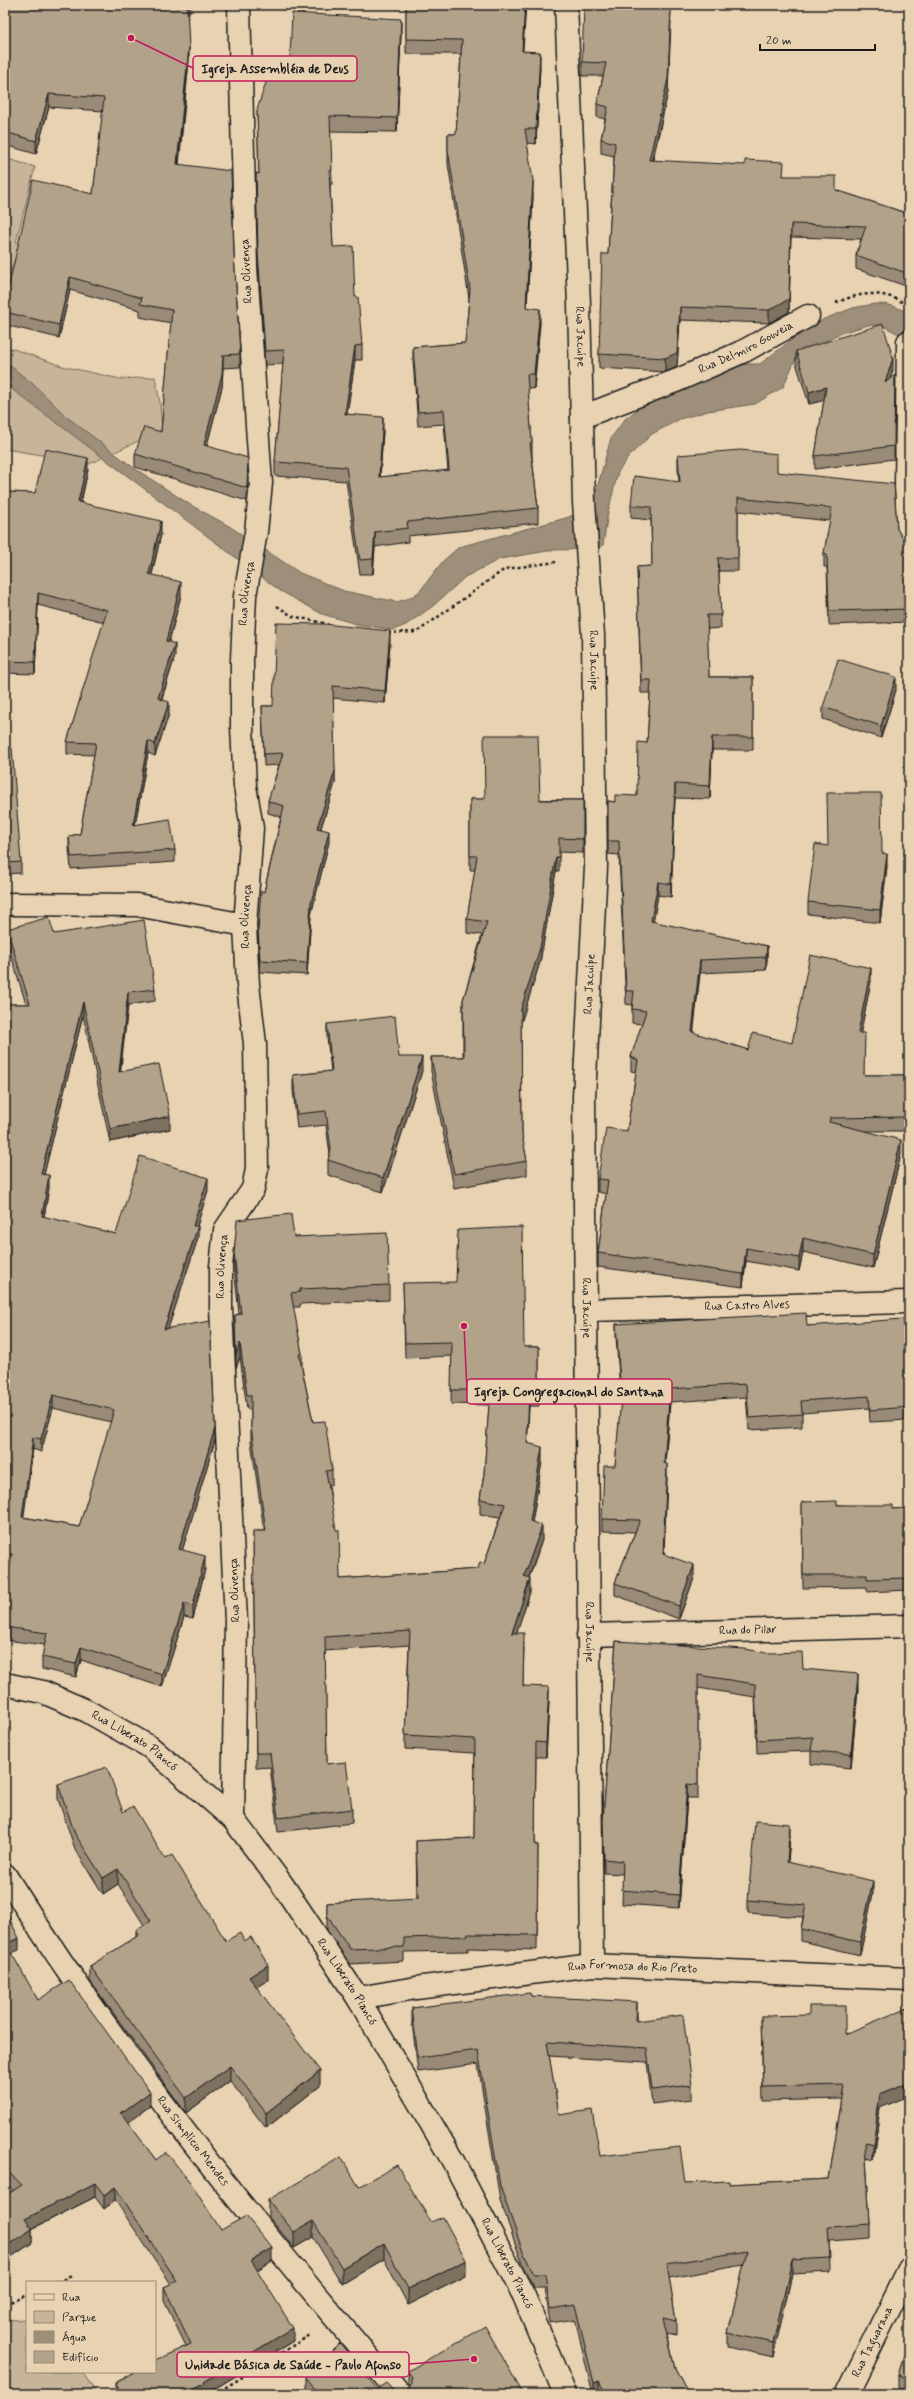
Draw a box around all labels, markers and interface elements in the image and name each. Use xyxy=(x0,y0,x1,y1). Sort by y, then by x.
scale bar xyxy=(760,26,875,52)
text: 20 m xyxy=(766,33,792,49)
callout: Igreja Assembléia de Deus xyxy=(193,56,357,81)
text: Igreja Assembléia de Deus xyxy=(201,61,349,79)
street label: Rua Olivença xyxy=(237,238,257,304)
street label: Rua Jacuípe xyxy=(571,306,589,367)
street label: Rua Delmiro Gouveia xyxy=(696,318,796,378)
street label: Rua Olivença xyxy=(236,560,259,626)
street label: Rua Jacuípe xyxy=(585,629,602,691)
street label: Rua Olivença xyxy=(237,883,256,949)
street label: Rua Jacuípe xyxy=(580,953,600,1015)
street label: Rua Olivença xyxy=(213,1233,232,1299)
street label: Rua Jacuípe xyxy=(578,1278,594,1339)
street label: Rua Castro Alves xyxy=(704,1297,790,1315)
callout: Igreja Congregacional do Santana xyxy=(467,1379,672,1404)
text: Igreja Congregacional do Santana xyxy=(474,1384,664,1404)
street label: Rua Olivença xyxy=(226,1557,244,1623)
street label: Rua Jacuípe xyxy=(581,1602,597,1663)
street label: Rua do Pilar xyxy=(719,1622,777,1639)
street label: Rua Liberato Piancó xyxy=(88,1707,181,1775)
street label: Rua Liberato Piancó xyxy=(313,1936,380,2028)
street label: Rua Formosa do Rio Preto xyxy=(567,1957,698,1978)
street label: Rua Simplício Mendes xyxy=(153,2093,233,2190)
street label: Rua Liberato Piancó xyxy=(476,2215,536,2311)
legend xyxy=(26,2281,156,2373)
text: Rua xyxy=(62,2290,80,2306)
street label: Rua Taguarana xyxy=(848,2304,897,2380)
text: Parque xyxy=(62,2310,97,2326)
text: Água xyxy=(62,2330,86,2346)
text: Edifício xyxy=(62,2350,98,2366)
callout: Unidade Básica de Saúde - Paulo Afonso xyxy=(177,2352,409,2377)
text: Unidade Básica de Saúde - Paulo Afonso xyxy=(185,2357,401,2376)

